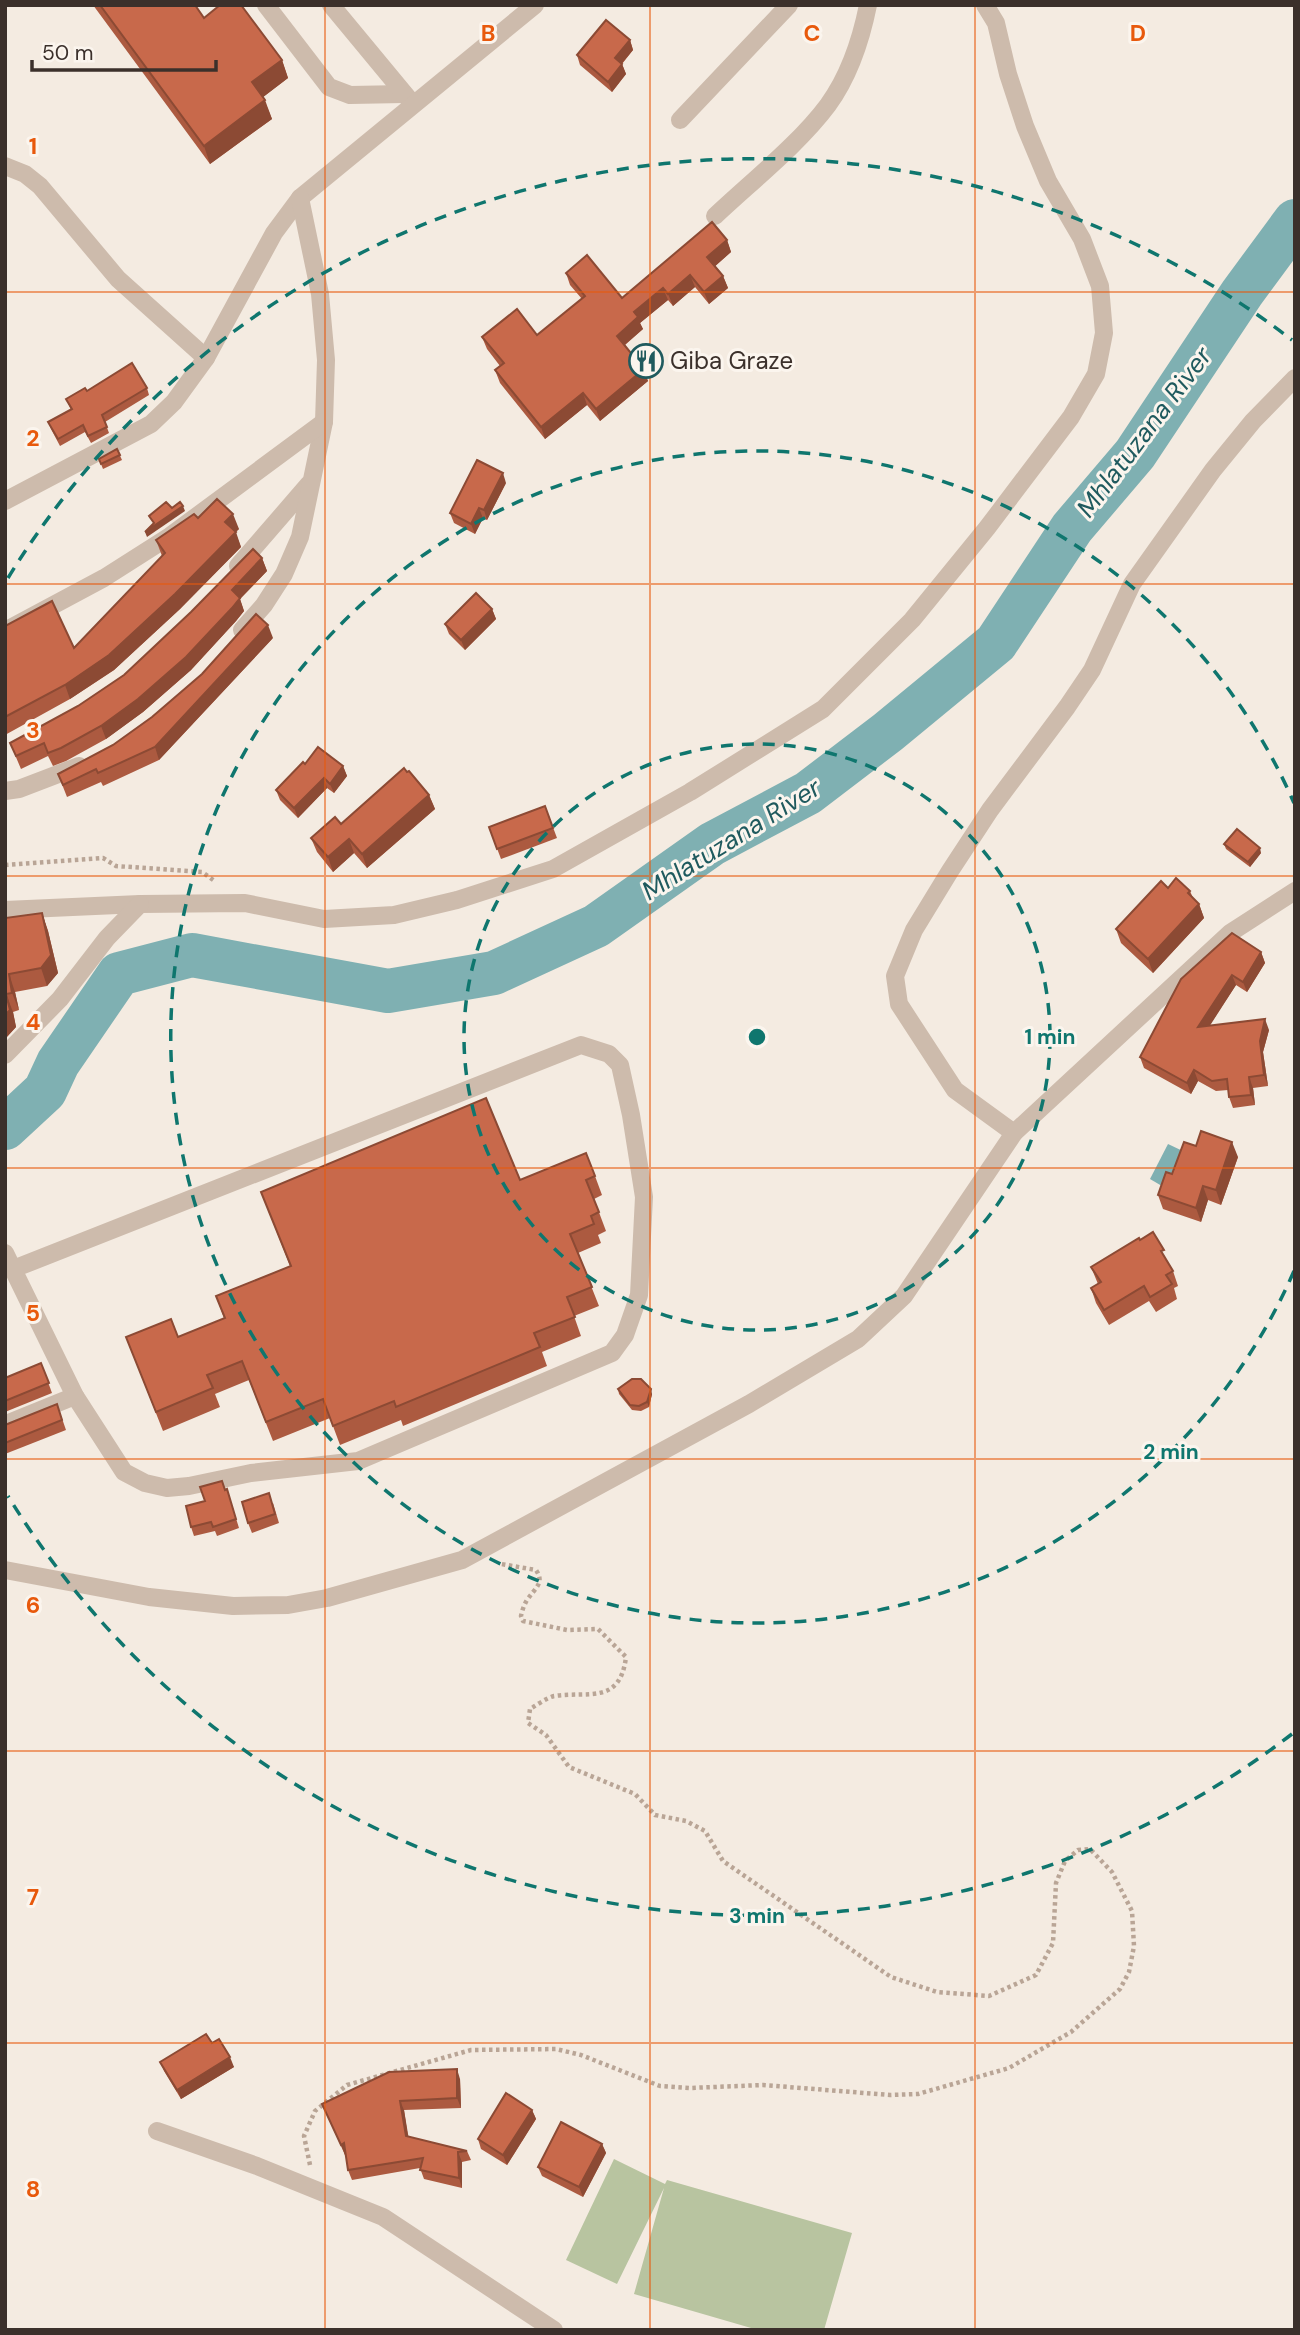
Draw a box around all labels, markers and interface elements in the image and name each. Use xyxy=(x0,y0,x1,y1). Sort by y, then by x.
text: B xyxy=(481,18,495,48)
text: C xyxy=(804,18,820,48)
text: D xyxy=(1130,18,1146,48)
scale bar xyxy=(32,28,215,72)
text: 50 m xyxy=(42,39,93,67)
text: 1 xyxy=(29,131,37,161)
water label: Mhlatuzana River xyxy=(1069,339,1220,524)
restaurant icon: Giba Graze xyxy=(627,342,665,380)
place label: Giba Graze xyxy=(670,345,793,376)
text: 2 xyxy=(26,423,40,453)
text: 3 xyxy=(26,715,40,745)
water label: Mhlatuzana River xyxy=(635,770,828,908)
text: 4 xyxy=(26,1007,41,1037)
text: 1 min xyxy=(1024,1023,1076,1051)
centre of rings xyxy=(745,1025,769,1049)
text: 5 xyxy=(26,1298,40,1328)
text: 2 min xyxy=(1143,1438,1199,1466)
text: 6 xyxy=(26,1590,40,1620)
text: 7 xyxy=(27,1882,39,1912)
text: 3 min xyxy=(729,1902,785,1930)
text: 8 xyxy=(26,2174,40,2204)

